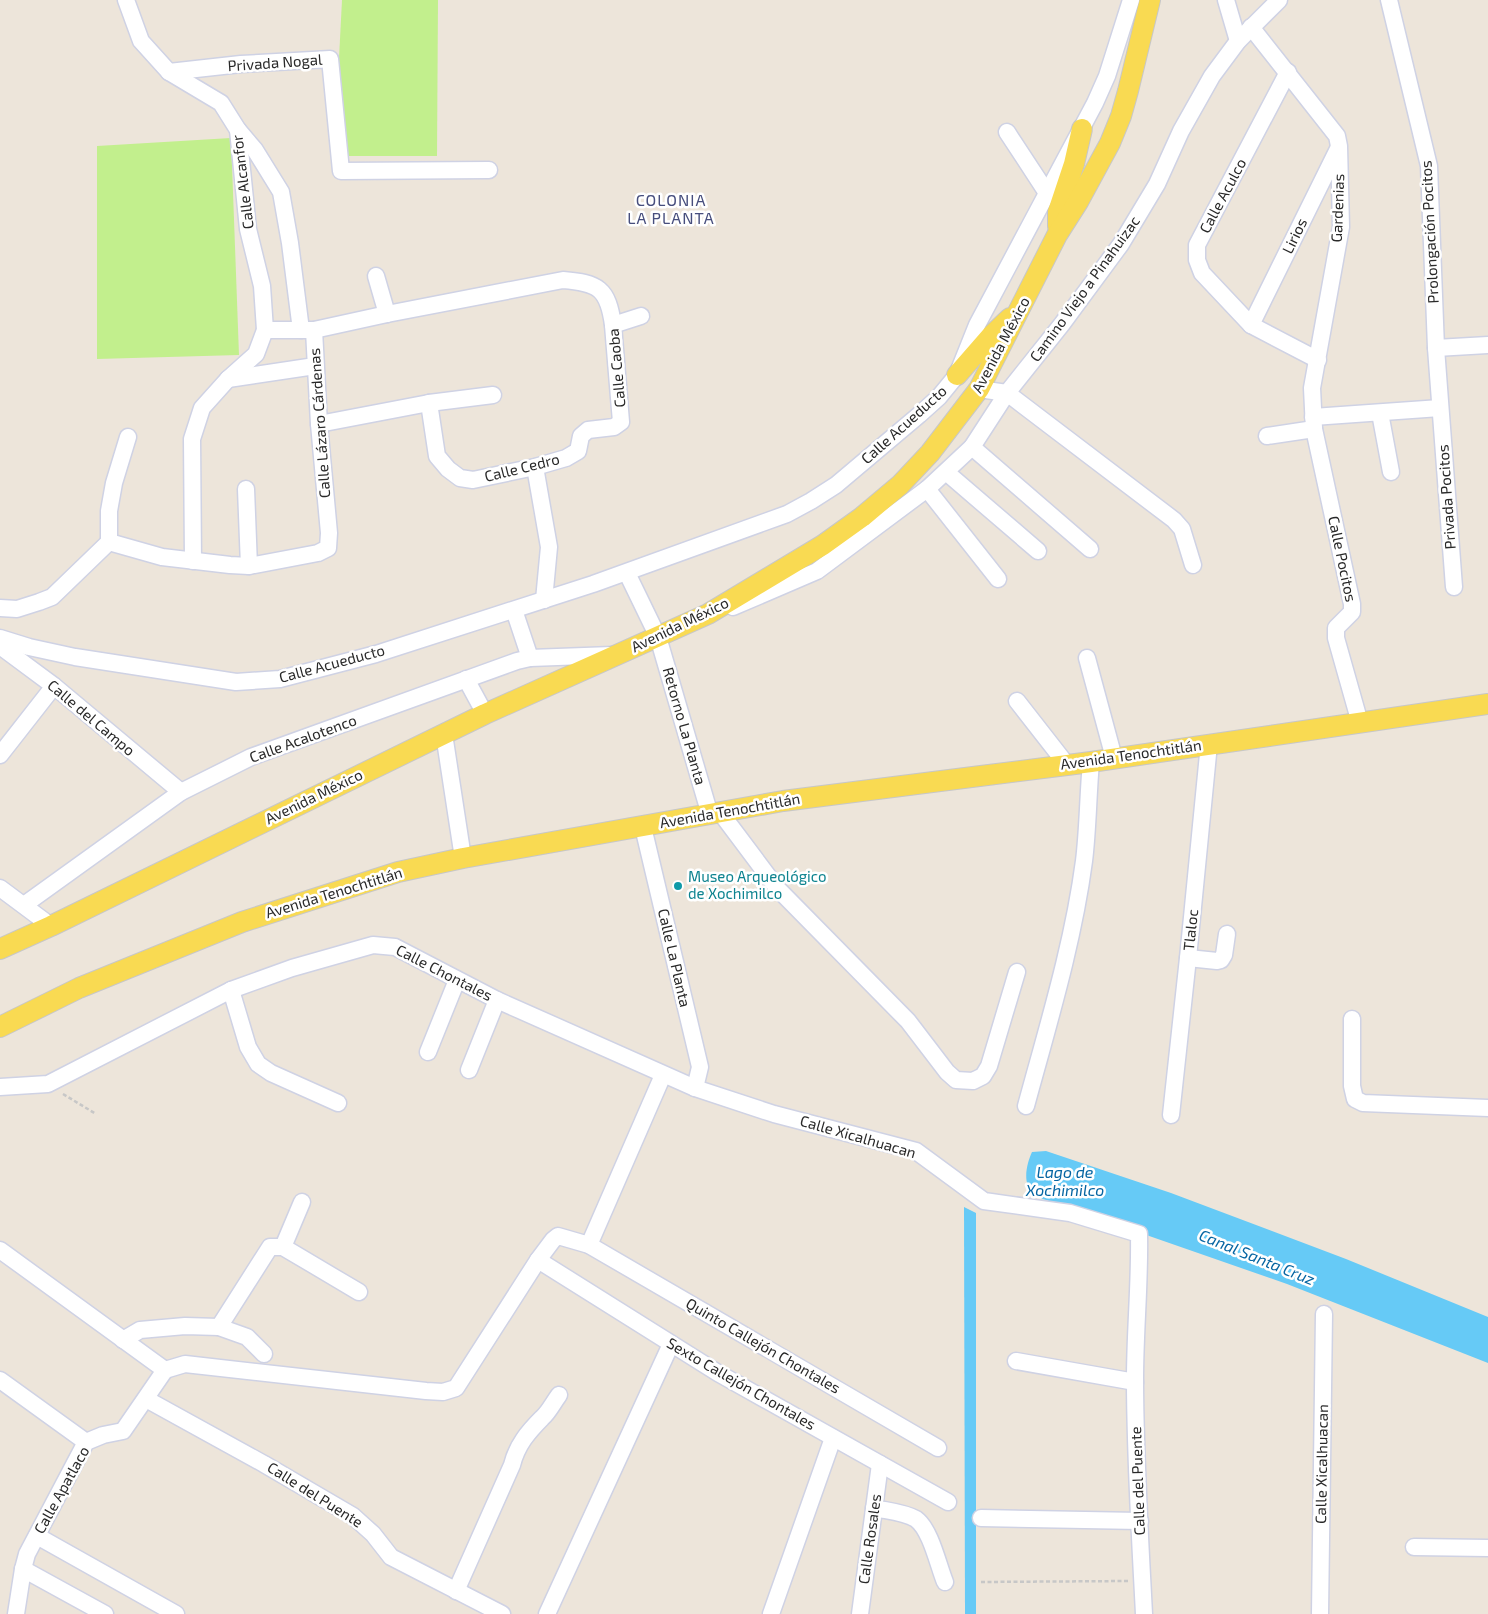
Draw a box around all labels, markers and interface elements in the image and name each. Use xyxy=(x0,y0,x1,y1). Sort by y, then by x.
street label: Privada Nogal xyxy=(227,50,323,74)
street label: Calle Alcanfor xyxy=(227,134,257,230)
street label: Calle Aculco xyxy=(1195,155,1249,236)
street label: Prolongación Pocitos xyxy=(1416,160,1442,304)
street label: Gardenias xyxy=(1327,173,1347,242)
district label: COLONIA LA PLANTA xyxy=(627,190,715,227)
street label: Camino Viejo a Pinahuizac xyxy=(1025,212,1144,365)
street label: Lirios xyxy=(1278,215,1310,256)
street label: Avenida México xyxy=(967,293,1033,396)
street label: Calle Caoba xyxy=(604,328,628,408)
street label: Calle Lázaro Cárdenas xyxy=(305,347,333,499)
street label: Calle Acueducto xyxy=(857,381,950,467)
street label: Privada Pocitos xyxy=(1433,444,1459,550)
street label: Calle Cedro xyxy=(482,449,561,485)
street label: Calle Pocitos xyxy=(1325,514,1361,603)
street label: Avenida México xyxy=(628,593,731,655)
street label: Calle Acueducto xyxy=(277,640,387,686)
street label: Retorno La Planta xyxy=(660,665,710,787)
street label: Calle del Campo xyxy=(44,676,139,759)
street label: Calle Acalotenco xyxy=(247,710,359,766)
street label: Avenida Tenochtitlán xyxy=(1059,735,1202,773)
street label: Avenida México xyxy=(262,765,365,827)
street label: Avenida Tenochtitlán xyxy=(658,789,801,831)
street label: Avenida Tenochtitlán xyxy=(263,863,404,921)
place label: Museo Arqueológico de Xochimilco xyxy=(688,867,827,902)
marker: Museo Arqueológico de Xochimilco xyxy=(672,880,684,892)
street label: Calle La Planta xyxy=(655,907,695,1009)
street label: Tlaloc xyxy=(1179,908,1201,952)
street label: Calle Chontales xyxy=(393,940,496,1004)
street label: Calle Xicalhuacan xyxy=(798,1111,918,1161)
water label: Lago de Xochimilco xyxy=(1025,1162,1104,1199)
water label: Canal Santa Cruz xyxy=(1197,1225,1318,1288)
street label: Quinto Callejón Chontales xyxy=(683,1294,844,1398)
street label: Sexto Callejón Chontales xyxy=(663,1333,819,1434)
street label: Calle Xicalhuacan xyxy=(1311,1404,1331,1524)
street label: Calle del Puente xyxy=(1126,1426,1148,1536)
street label: Calle Apatlaco xyxy=(30,1443,93,1536)
street label: Calle del Puente xyxy=(264,1458,367,1531)
street label: Calle Rosales xyxy=(854,1493,884,1585)

